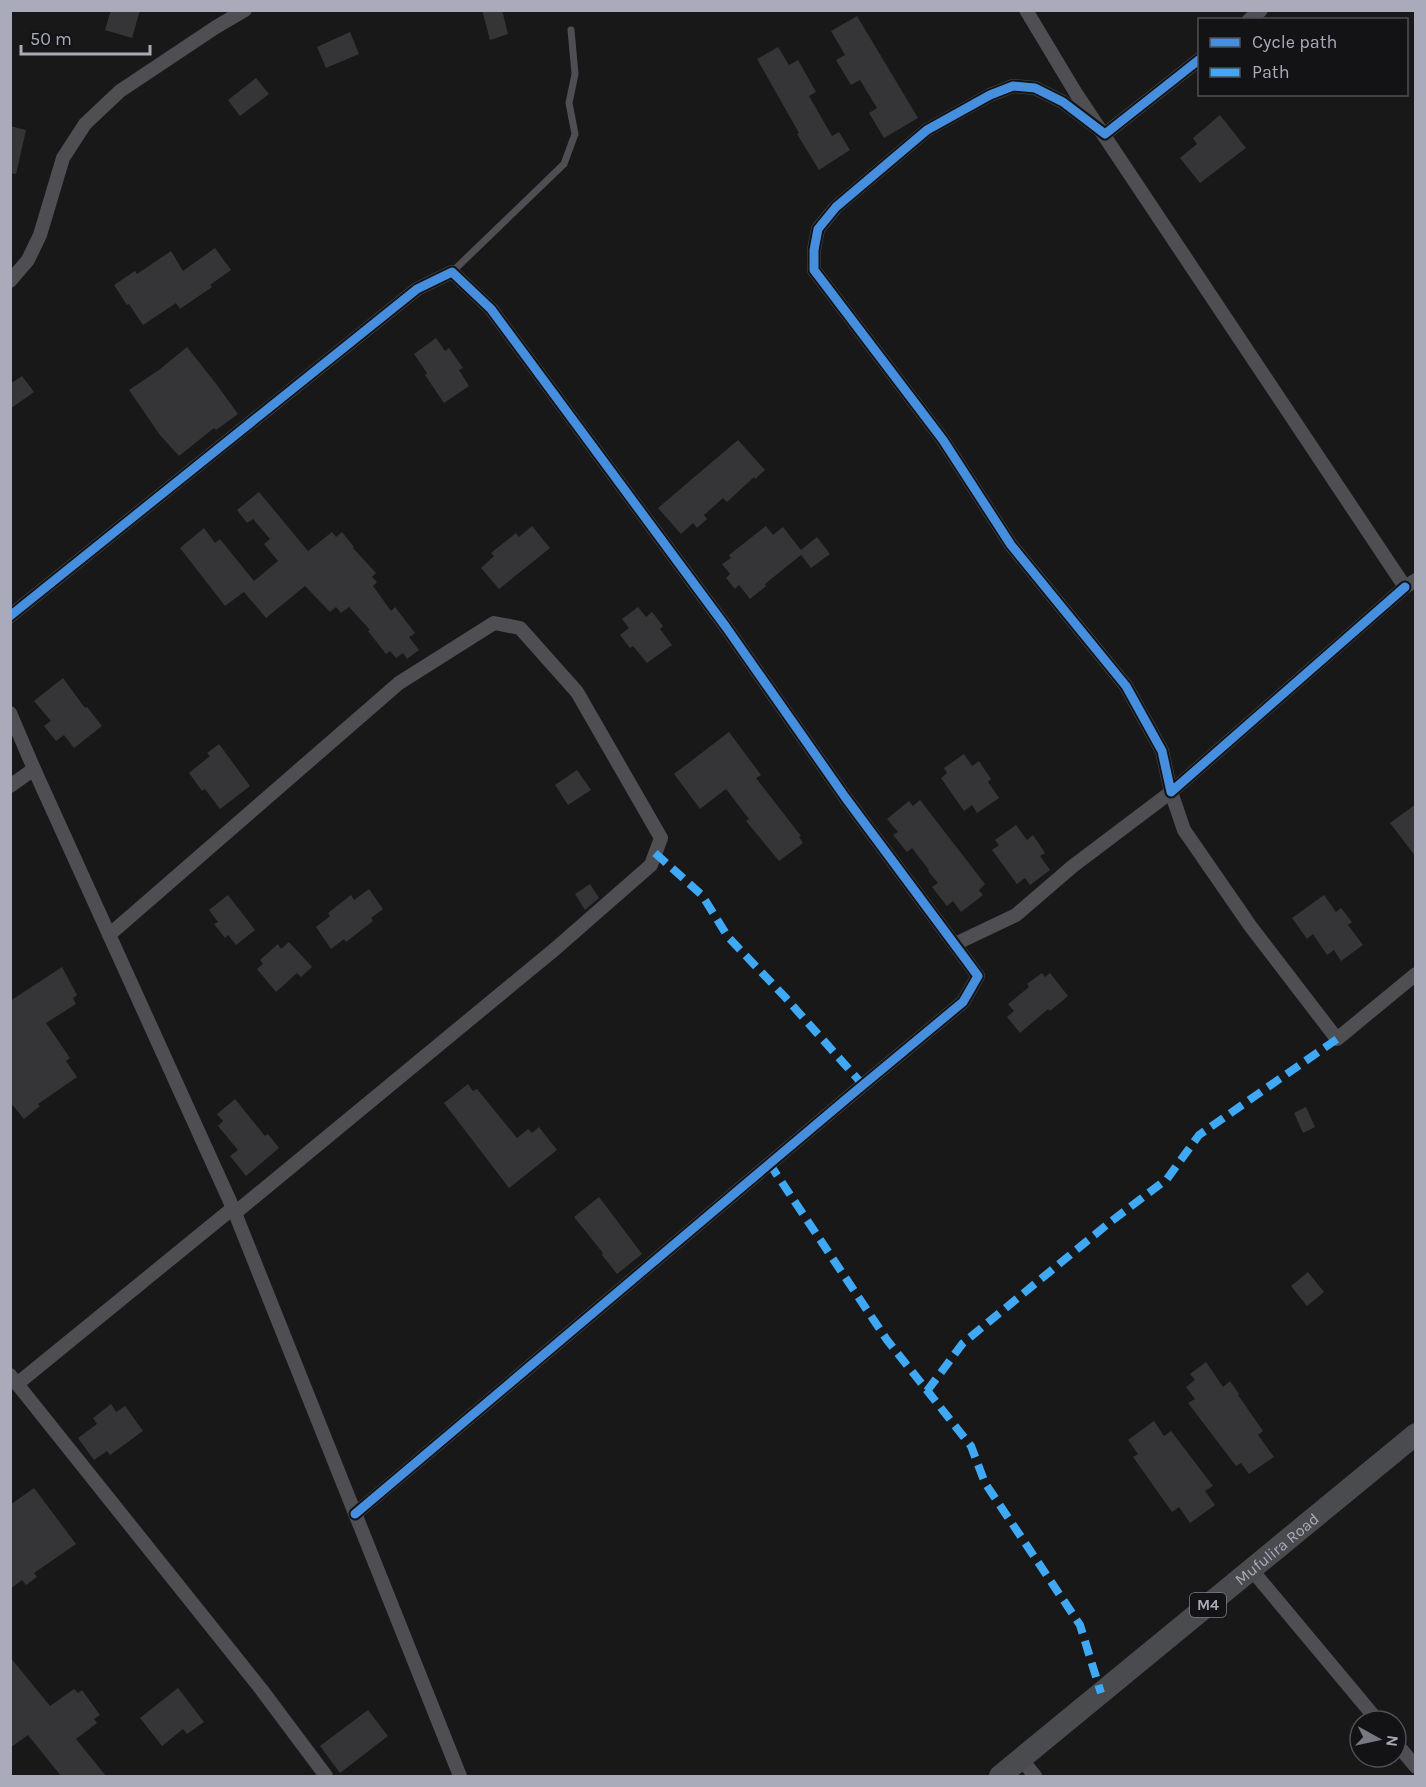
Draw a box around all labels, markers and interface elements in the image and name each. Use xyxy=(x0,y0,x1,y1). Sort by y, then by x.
scale bar xyxy=(21,18,150,56)
legend xyxy=(1198,18,1408,96)
text: 50 m xyxy=(30,28,72,50)
text: Cycle path xyxy=(1252,31,1337,53)
text: Path xyxy=(1252,61,1290,83)
street label: Mufulira Road xyxy=(1231,1509,1323,1589)
road number: M4 xyxy=(1190,1593,1226,1617)
north arrow xyxy=(1348,1709,1408,1769)
text: N xyxy=(1382,1734,1403,1748)

